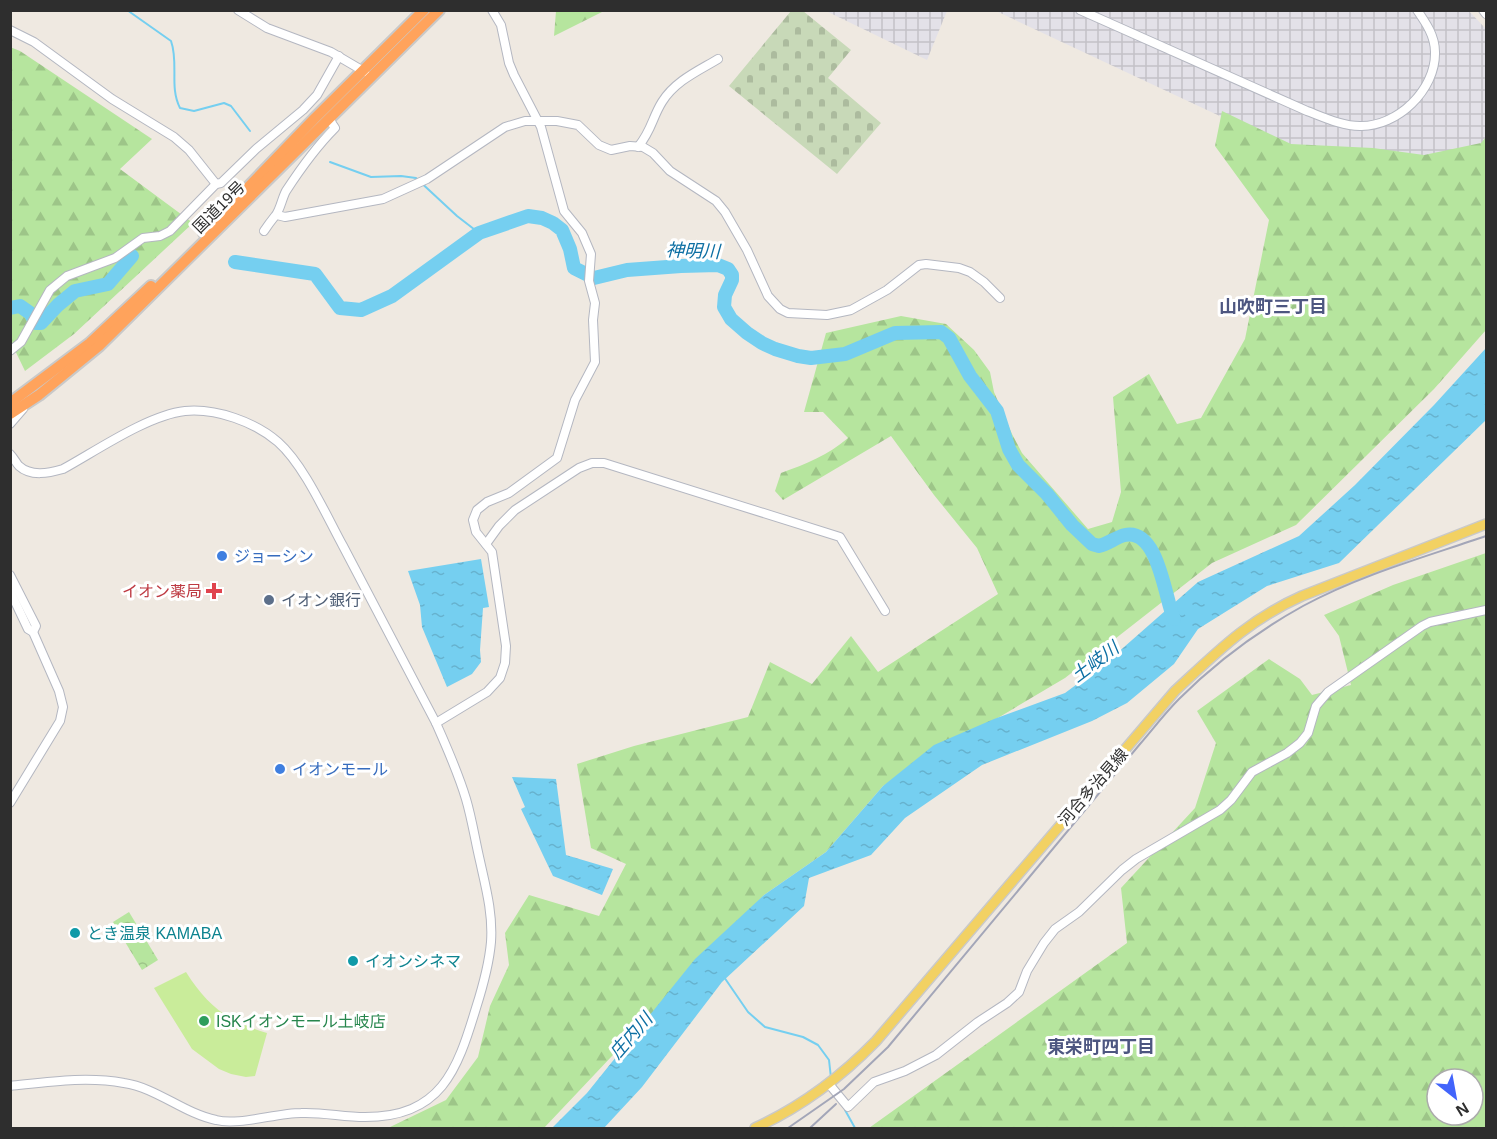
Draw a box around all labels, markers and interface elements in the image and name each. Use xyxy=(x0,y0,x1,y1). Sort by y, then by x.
street label: 国道19号 xyxy=(190,178,248,236)
water label: 神明川 xyxy=(666,240,722,262)
district label: 山吹町三丁目 xyxy=(1219,297,1327,317)
place label: ジョーシン xyxy=(234,548,314,565)
marker: ジョーシン xyxy=(215,549,229,563)
place label: イオン薬局 xyxy=(122,583,202,600)
marker: イオン薬局 xyxy=(207,584,221,598)
place label: イオン銀行 xyxy=(281,592,361,609)
marker: イオン銀行 xyxy=(262,593,276,607)
water label: 土岐川 xyxy=(1067,637,1124,686)
street label: 河合多治見線 xyxy=(1055,745,1131,829)
place label: イオンモール xyxy=(292,761,388,778)
marker: イオンモール xyxy=(273,762,287,776)
place label: とき温泉 KAMABA xyxy=(87,925,222,942)
marker: とき温泉 KAMABA xyxy=(68,926,82,940)
place label: イオンシネマ xyxy=(365,953,461,970)
marker: イオンシネマ xyxy=(346,954,360,968)
water label: 庄内川 xyxy=(606,1008,658,1063)
place label: ISKイオンモール土岐店 xyxy=(216,1013,386,1030)
marker: ISKイオンモール土岐店 xyxy=(197,1014,211,1028)
district label: 東栄町四丁目 xyxy=(1047,1037,1155,1057)
north arrow xyxy=(1425,1067,1485,1127)
text: N xyxy=(1453,1099,1472,1120)

